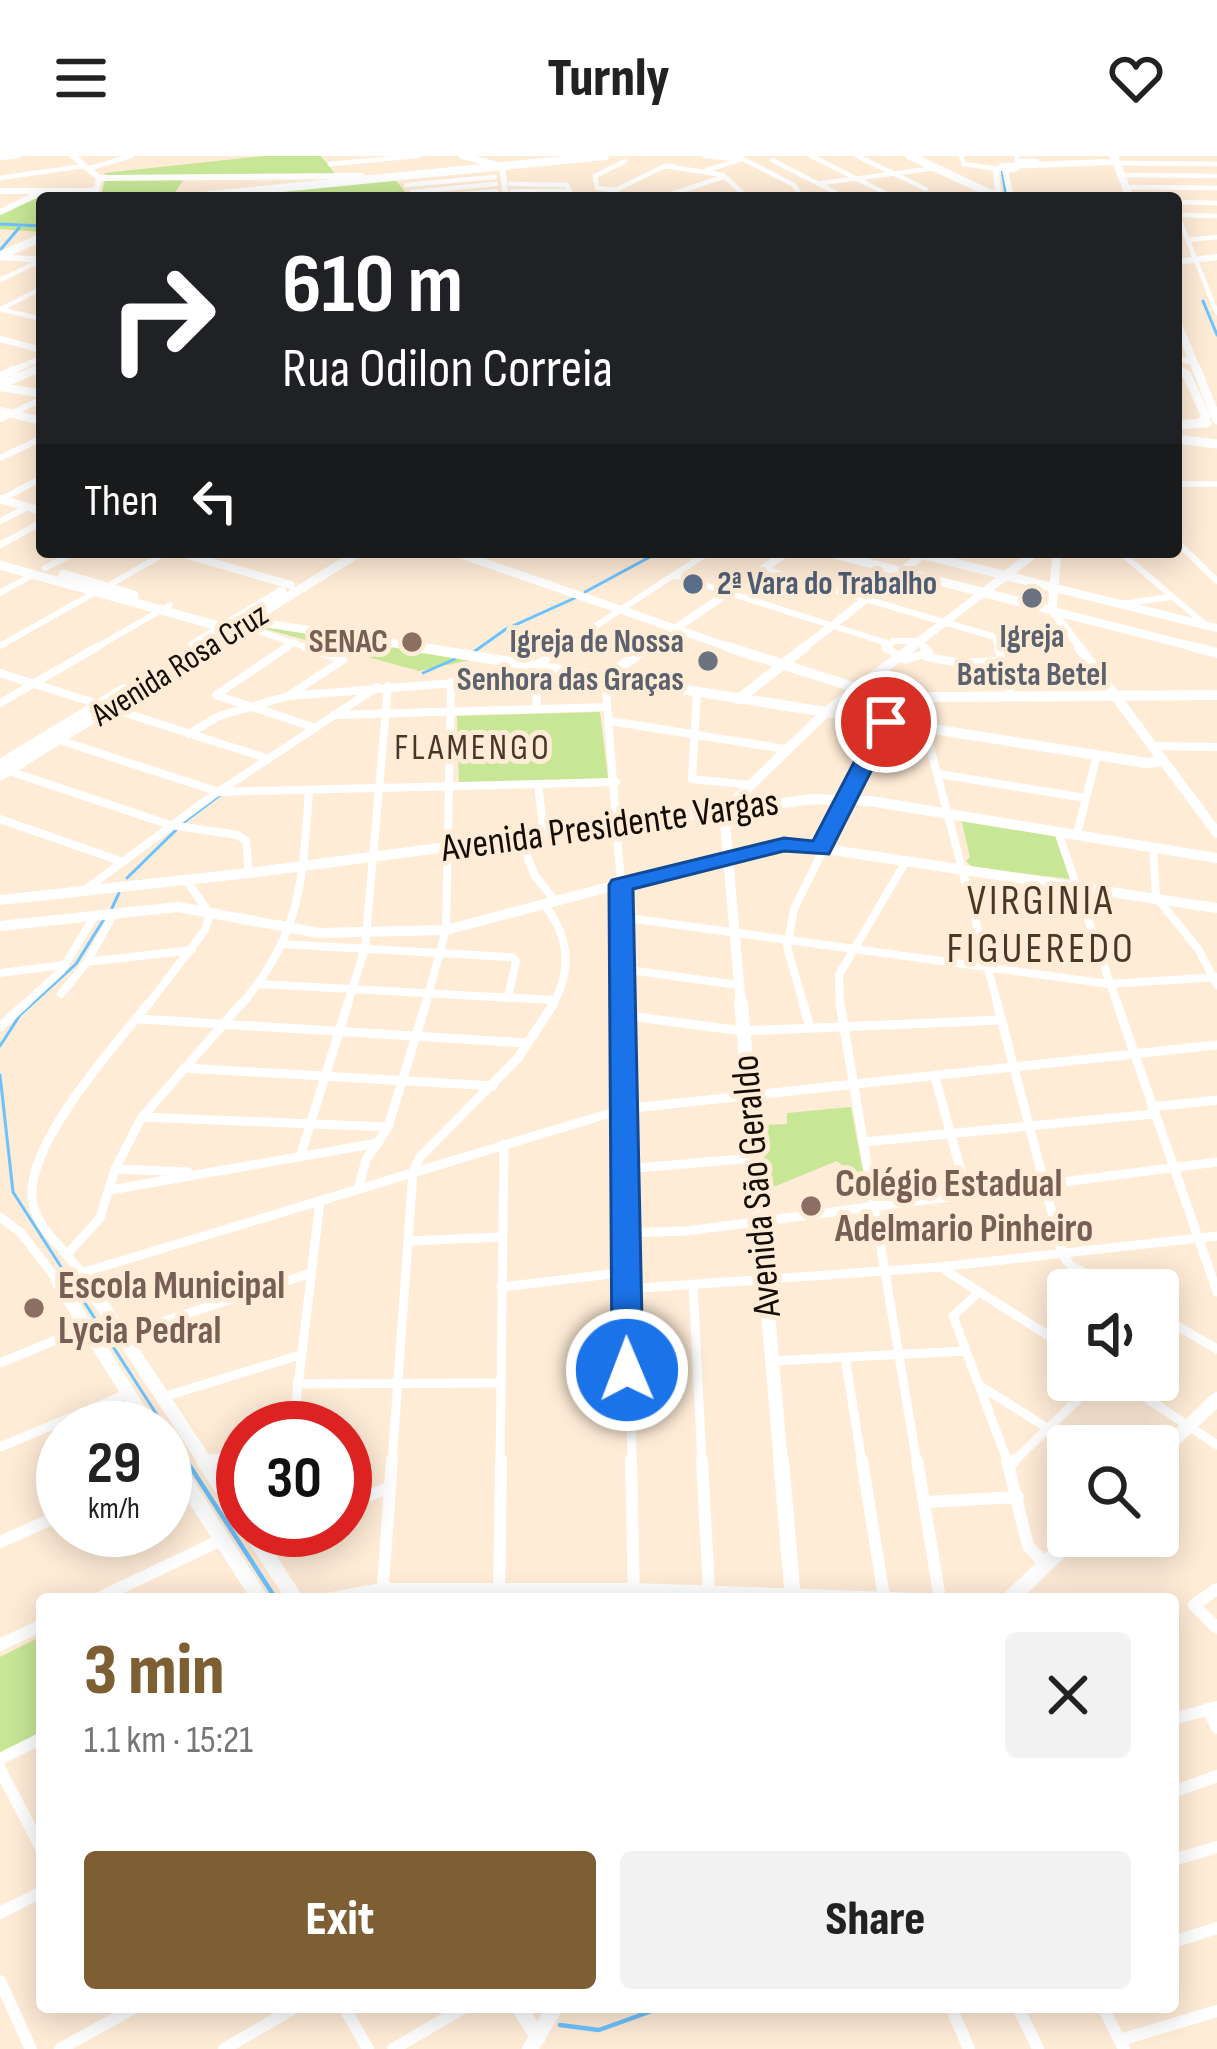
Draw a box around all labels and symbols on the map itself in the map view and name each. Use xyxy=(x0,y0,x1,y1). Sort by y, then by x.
place label: 2ª Vara do Trabalho xyxy=(717,564,937,604)
marker: 2ª Vara do Trabalho xyxy=(680,571,706,597)
marker: Igreja Batista Betel xyxy=(1019,585,1045,611)
street label: Avenida Rosa Cruz xyxy=(83,595,276,736)
place label: Igreja Batista Betel xyxy=(957,617,1107,695)
place label: SENAC xyxy=(309,622,388,662)
place label: Igreja de Nossa Senhora das Graças xyxy=(457,622,684,700)
marker: SENAC xyxy=(399,629,425,655)
marker: Igreja de Nossa Senhora das Graças xyxy=(695,648,721,674)
pin xyxy=(835,671,937,773)
district label: FLAMENGO xyxy=(394,727,552,770)
street label: Avenida Presidente Vargas xyxy=(437,779,782,873)
district label: VIRGINIA FIGUEREDO xyxy=(946,876,1136,975)
street label: Avenida São Geraldo xyxy=(722,1053,792,1320)
place label: Colégio Estadual Adelmario Pinheiro xyxy=(834,1161,1093,1253)
marker: Colégio Estadual Adelmario Pinheiro xyxy=(798,1193,824,1219)
place label: Escola Municipal Lycia Pedral xyxy=(58,1263,285,1355)
marker: Escola Municipal Lycia Pedral xyxy=(21,1295,47,1321)
position arrow xyxy=(564,1307,690,1433)
speed limit sign: 30 xyxy=(216,1401,372,1557)

